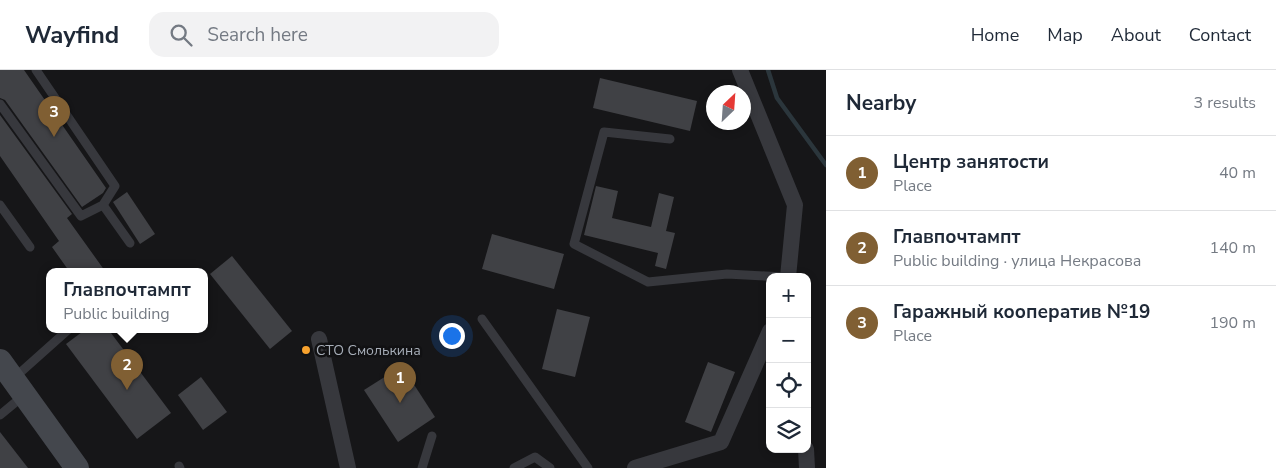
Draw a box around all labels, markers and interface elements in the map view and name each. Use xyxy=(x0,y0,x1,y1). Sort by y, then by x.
search box xyxy=(149,12,499,57)
text: Wayfind xyxy=(25,19,119,51)
icon: search xyxy=(167,21,195,49)
text: Search here xyxy=(207,22,308,48)
text: Home xyxy=(971,23,1019,47)
text: Map xyxy=(1047,23,1083,47)
text: About xyxy=(1111,23,1161,47)
text: Contact xyxy=(1189,23,1251,47)
north arrow xyxy=(706,85,751,130)
text: Nearby xyxy=(846,89,916,117)
text: 3 results xyxy=(1194,92,1256,114)
pin: 3 xyxy=(38,96,70,137)
text: Центр занятости xyxy=(893,149,1049,175)
text: 1 xyxy=(857,162,867,184)
text: 40 m xyxy=(1219,162,1256,184)
text: Place xyxy=(893,175,932,197)
text: Главпочтампт xyxy=(893,224,1021,250)
text: 2 xyxy=(857,237,867,259)
text: 140 m xyxy=(1209,237,1256,259)
text: Public building · улица Некрасова xyxy=(893,250,1141,272)
popup xyxy=(46,268,208,333)
map controls xyxy=(766,273,811,453)
button: + xyxy=(766,273,811,318)
text: Главпочтампт xyxy=(63,277,191,303)
text: Гаражный кооператив №19 xyxy=(893,299,1151,325)
text: Public building xyxy=(63,303,170,325)
text: 3 xyxy=(857,312,867,334)
text: 190 m xyxy=(1209,312,1256,334)
button: − xyxy=(766,318,811,363)
your location xyxy=(439,323,465,349)
text: Place xyxy=(893,325,932,347)
place label: СТО Смолькина xyxy=(316,341,421,360)
marker: СТО Смолькина xyxy=(300,344,312,356)
pin: 2 xyxy=(111,349,143,390)
pin: 1 xyxy=(384,362,416,403)
button: locate xyxy=(766,363,811,408)
button: layers xyxy=(766,408,811,453)

